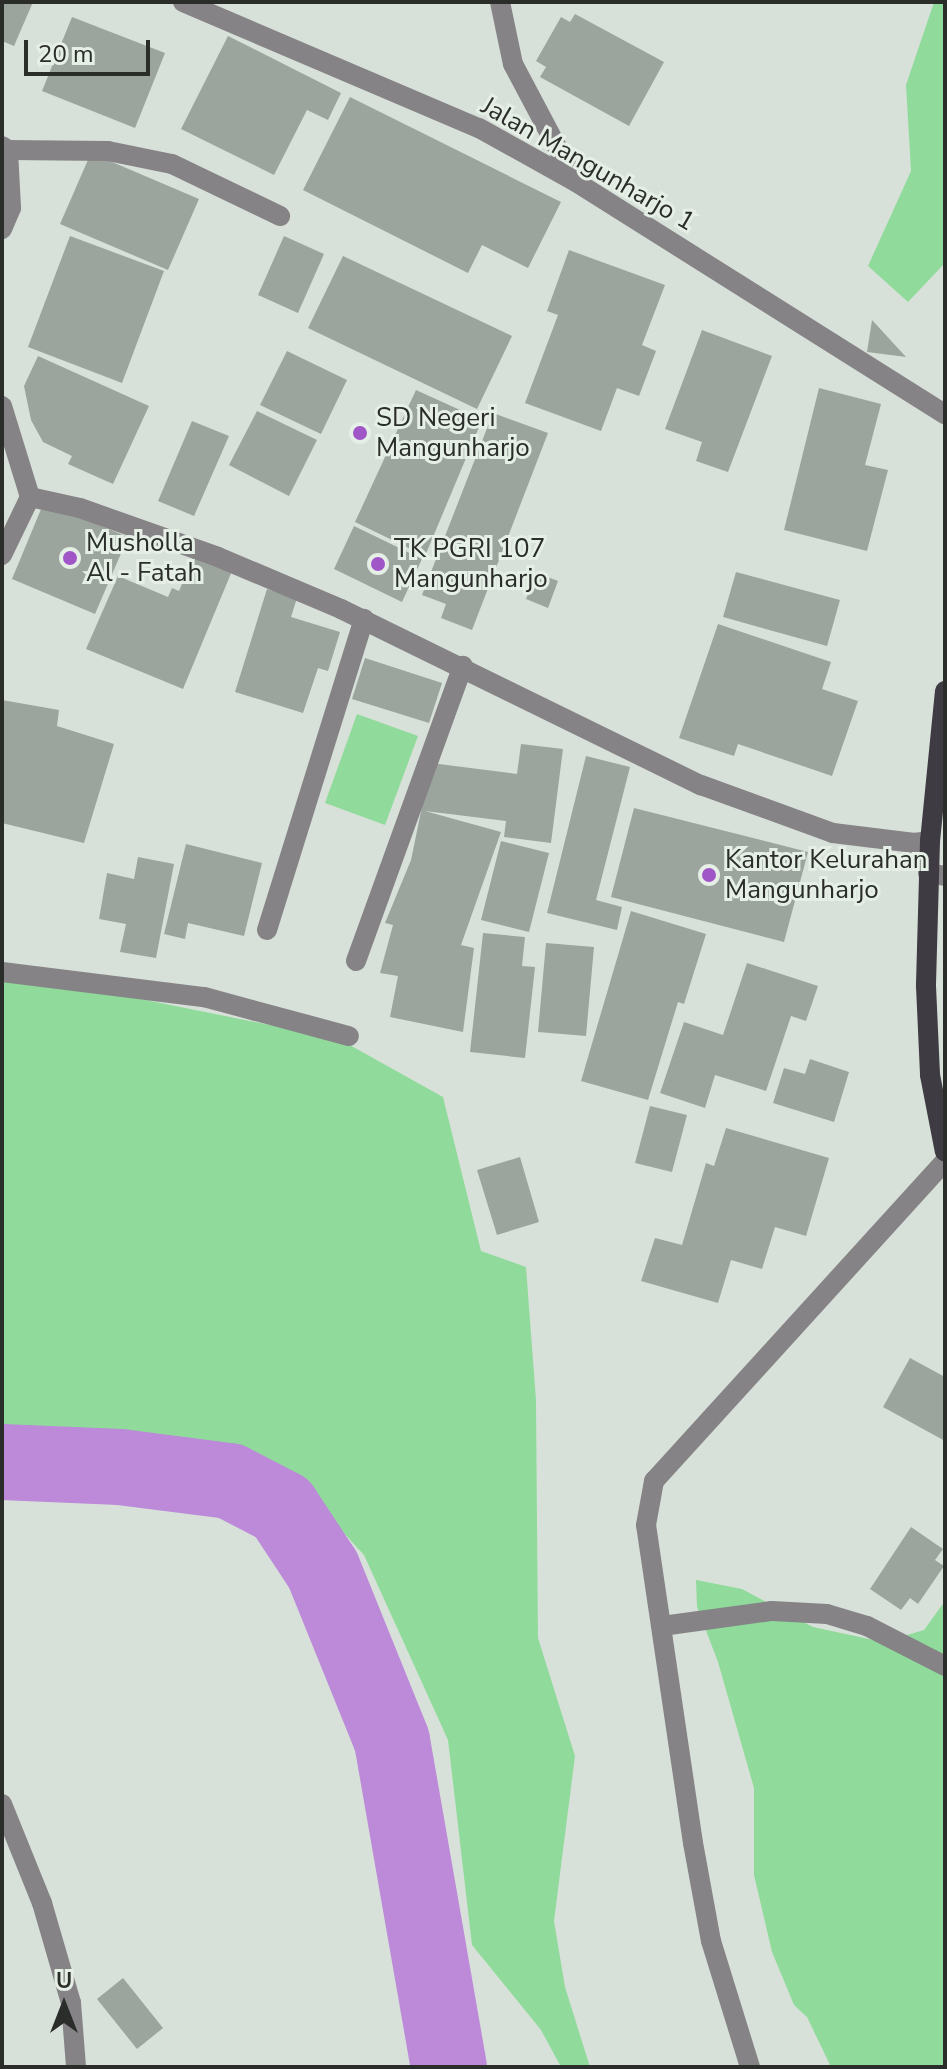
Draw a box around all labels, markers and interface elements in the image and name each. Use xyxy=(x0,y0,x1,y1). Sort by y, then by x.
scale bar xyxy=(28,24,154,74)
text: 20 m xyxy=(38,38,94,70)
street label: Jalan Mangunharjo 1 xyxy=(476,90,700,238)
place label: SD Negeri Mangunharjo xyxy=(376,402,530,464)
marker: SD Negeri Mangunharjo xyxy=(351,424,369,442)
place label: Musholla Al - Fatah xyxy=(86,527,202,588)
place label: TK PGRI 107 Mangunharjo xyxy=(394,533,548,594)
marker: Musholla Al - Fatah xyxy=(61,549,79,567)
marker: TK PGRI 107 Mangunharjo xyxy=(369,555,387,573)
place label: Kantor Kelurahan Mangunharjo xyxy=(725,844,928,906)
marker: Kantor Kelurahan Mangunharjo xyxy=(700,866,718,884)
north arrow xyxy=(24,1965,104,2045)
text: U xyxy=(56,1966,72,1996)

